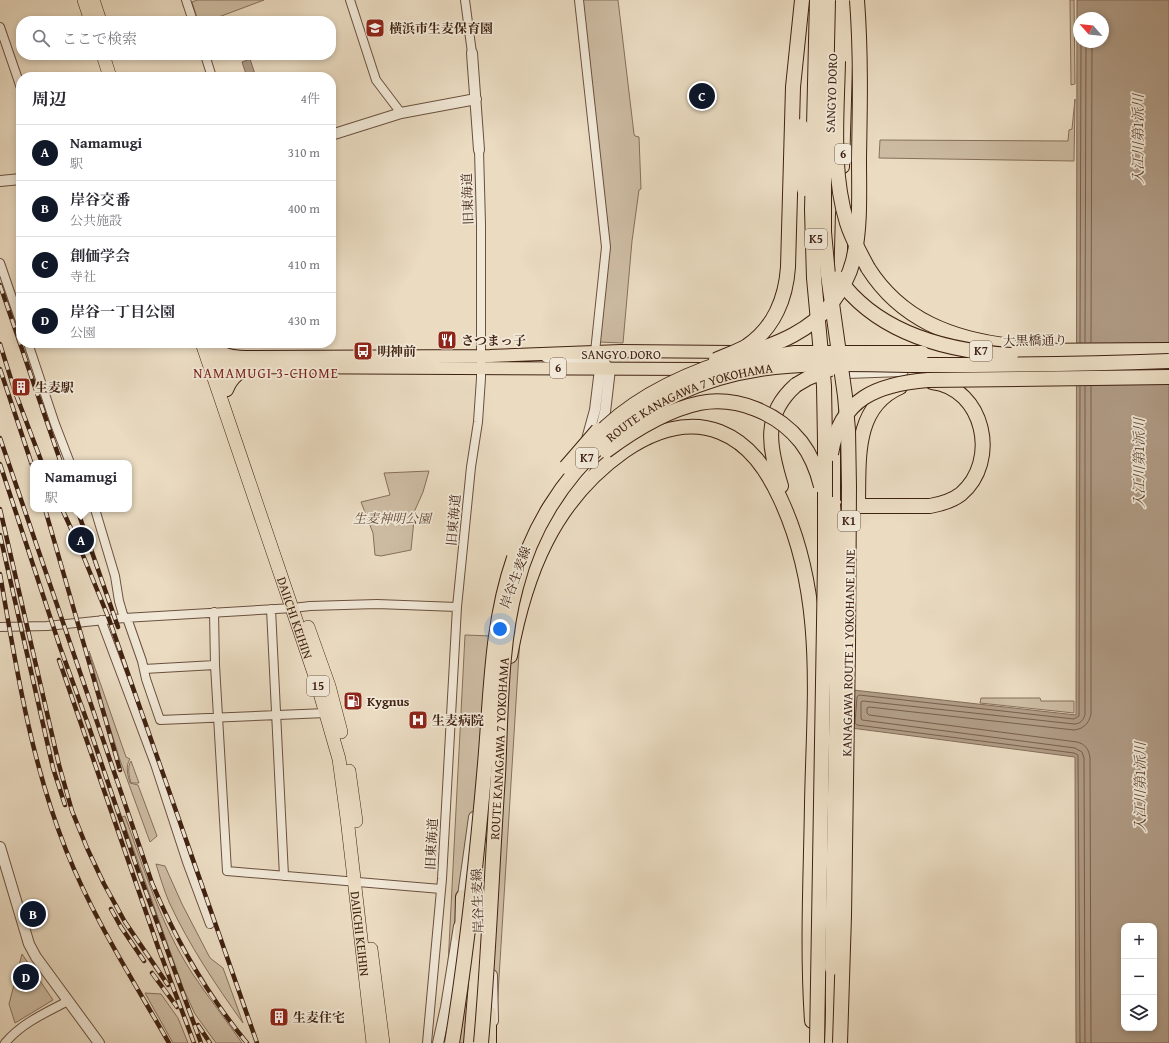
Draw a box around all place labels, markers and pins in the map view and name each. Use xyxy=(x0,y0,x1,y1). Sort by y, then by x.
school or university icon: 横浜市生麦保育園 xyxy=(364,17,386,39)
place label: 横浜市生麦保育園 xyxy=(389,19,493,38)
pin: C xyxy=(689,81,715,111)
restaurant icon: さつまっ子 xyxy=(436,329,458,351)
place label: さつまっ子 xyxy=(461,331,526,350)
bus stop icon: 明神前 xyxy=(352,340,374,362)
place label: 明神前 xyxy=(377,342,416,361)
building icon: 生麦駅 xyxy=(10,376,32,398)
place label: 生麦駅 xyxy=(35,378,74,397)
pin: A xyxy=(68,525,94,555)
fuel station icon: Kygnus xyxy=(342,690,364,712)
place label: Kygnus xyxy=(367,692,410,711)
hospital icon: 生麦病院 xyxy=(407,709,429,731)
place label: 生麦病院 xyxy=(432,711,484,730)
pin: B xyxy=(20,899,46,929)
pin: D xyxy=(13,962,39,992)
building icon: 生麦住宅 xyxy=(268,1006,290,1028)
place label: 生麦住宅 xyxy=(293,1008,345,1027)

